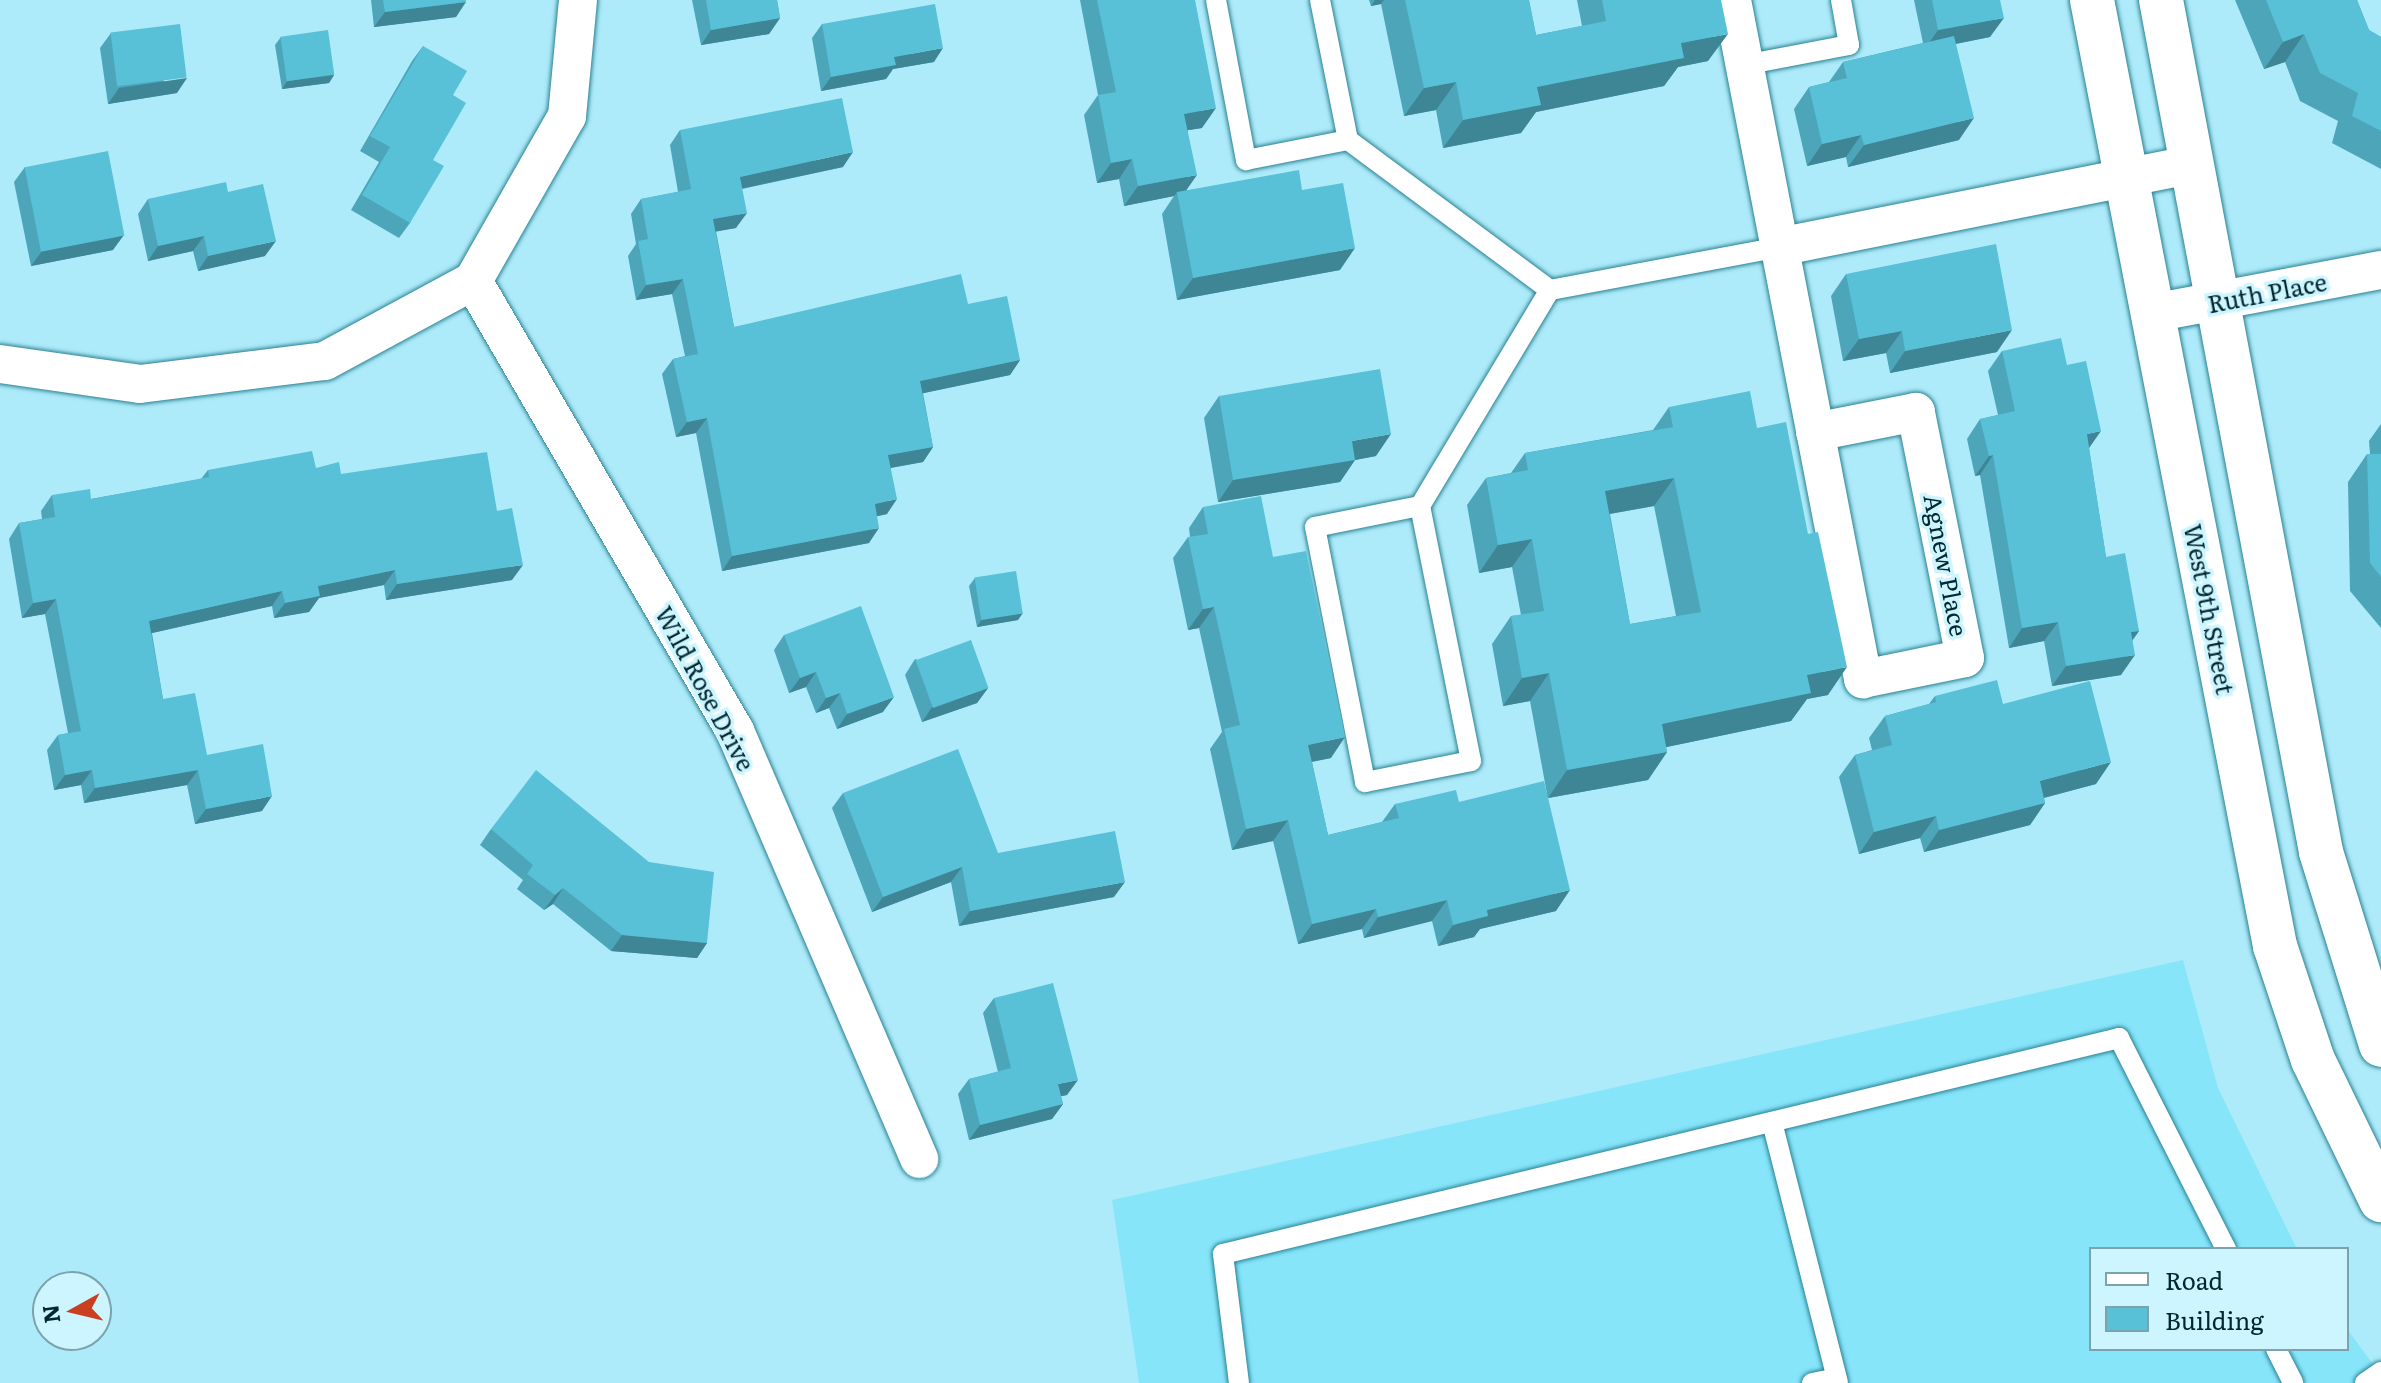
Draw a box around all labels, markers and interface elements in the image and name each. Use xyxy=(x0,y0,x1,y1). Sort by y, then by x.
street label: Ruth Place xyxy=(2205,266,2329,318)
street label: Agnew Place xyxy=(1919,492,1975,638)
street label: West 9th Street xyxy=(2179,521,2241,697)
street label: Wild Rose Drive xyxy=(650,601,762,775)
legend xyxy=(2089,1247,2349,1351)
text: Road xyxy=(2165,1262,2223,1297)
north arrow xyxy=(32,1271,112,1351)
text: Building xyxy=(2165,1302,2264,1337)
text: N xyxy=(32,1303,67,1326)

